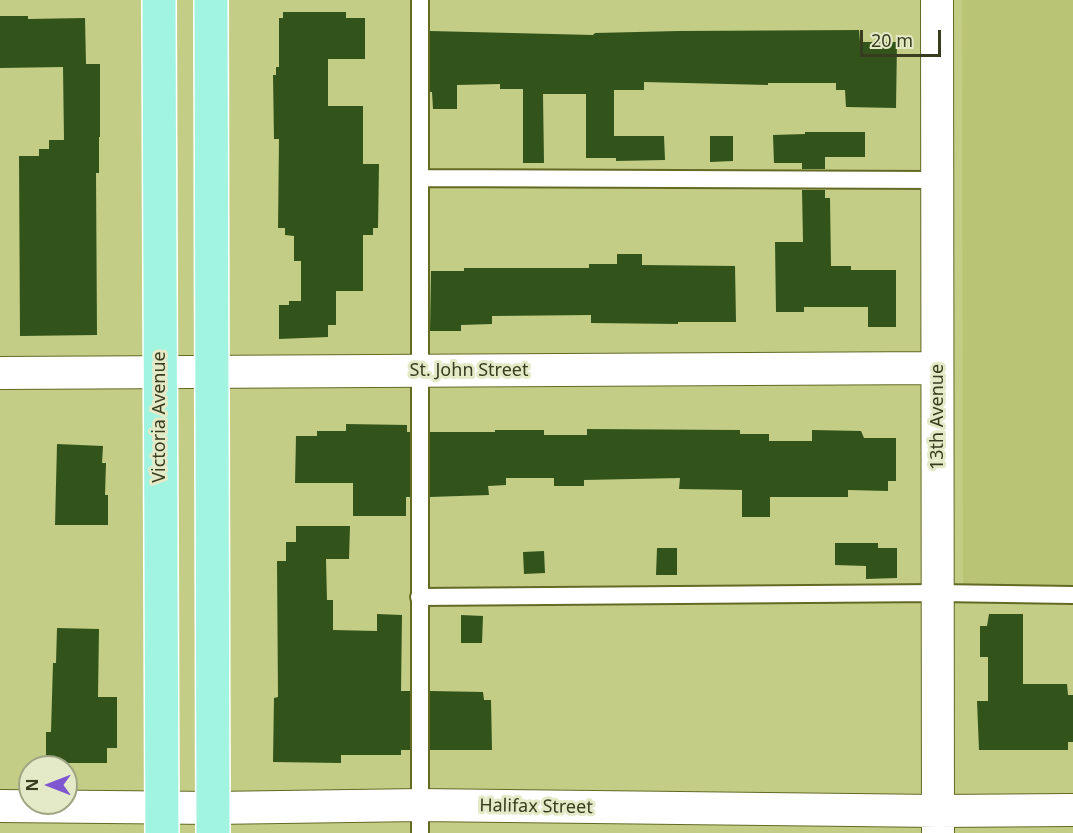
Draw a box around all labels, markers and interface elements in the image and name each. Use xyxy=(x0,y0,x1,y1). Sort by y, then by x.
scale bar xyxy=(863,18,944,56)
text: 20 m xyxy=(871,28,913,52)
street label: Victoria Avenue xyxy=(149,351,171,483)
street label: St. John Street xyxy=(410,360,528,382)
street label: 13th Avenue xyxy=(927,364,949,470)
north arrow xyxy=(18,755,78,815)
text: N xyxy=(21,779,43,792)
street label: Halifax Street xyxy=(479,795,593,819)

